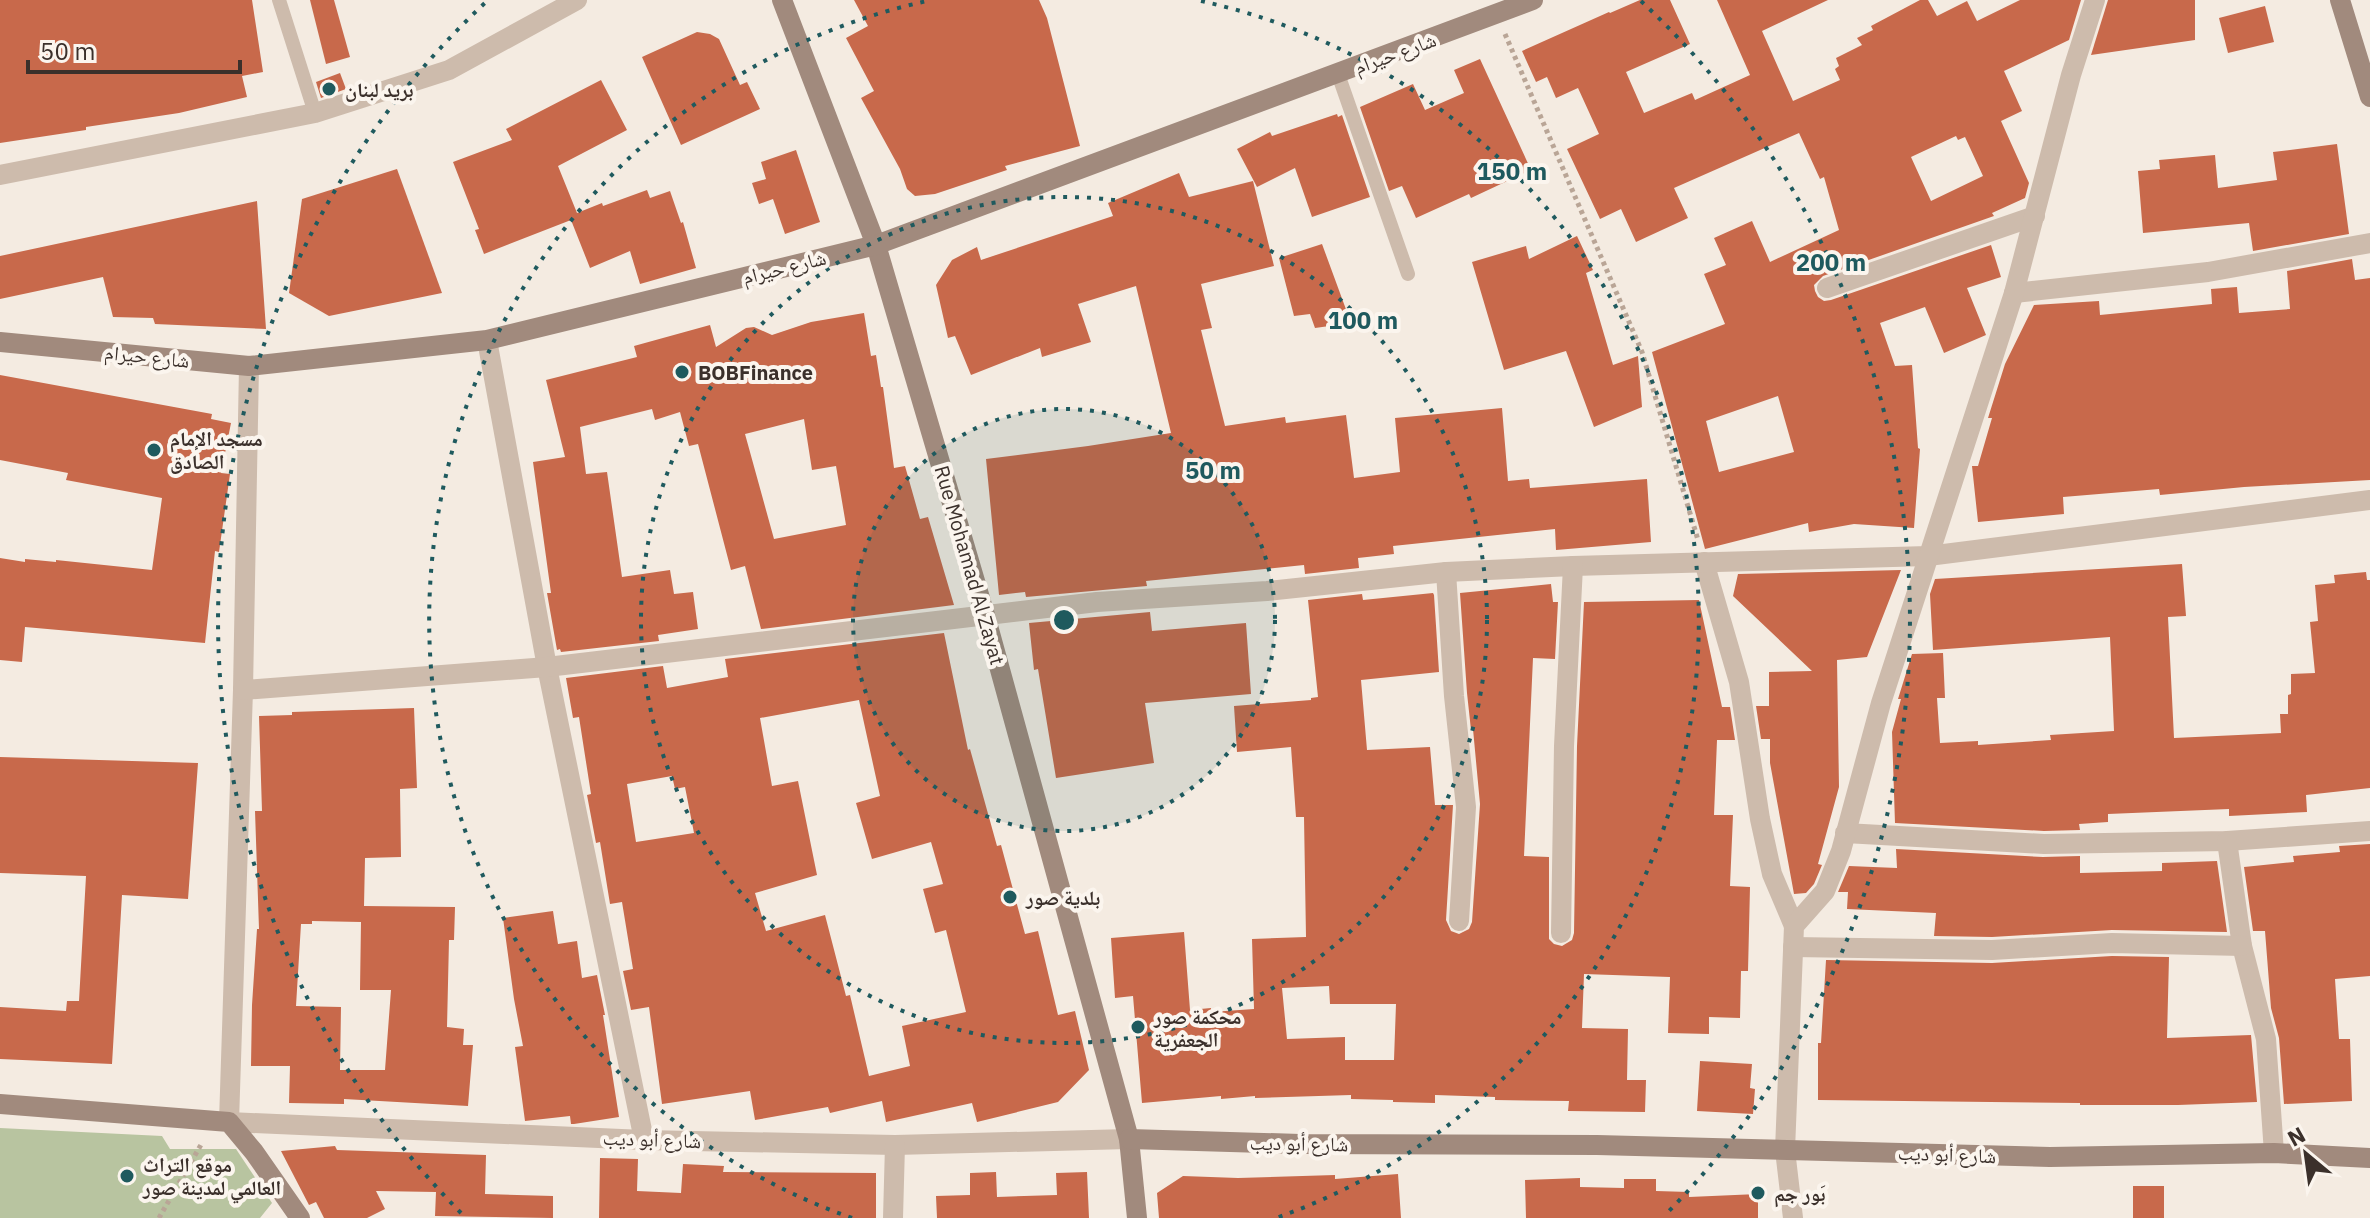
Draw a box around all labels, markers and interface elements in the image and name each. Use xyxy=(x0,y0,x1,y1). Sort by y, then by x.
scale bar xyxy=(28,24,240,74)
street label: شارع حيرام xyxy=(1350,26,1440,81)
text: 50 m xyxy=(40,35,95,67)
place label: بريد لبنان xyxy=(345,76,414,103)
marker: بريد لبنان xyxy=(320,80,338,98)
text: 150 m xyxy=(1477,155,1547,187)
street label: شارع حيرام xyxy=(739,244,829,291)
text: 200 m xyxy=(1796,246,1866,278)
text: 100 m xyxy=(1328,304,1398,336)
street label: شارع حيرام xyxy=(103,338,191,375)
place label: BOBFinance xyxy=(698,359,813,386)
marker: BOBFinance xyxy=(673,363,691,381)
place label: مسجد الإمام الصادق xyxy=(170,425,263,475)
marker: مسجد الإمام الصادق xyxy=(145,441,163,459)
text: 50 m xyxy=(1185,454,1241,486)
street label: Rue Mohamad Al Zayat xyxy=(929,462,1011,668)
centre of rings xyxy=(1050,606,1078,634)
place label: بلدية صور xyxy=(1025,884,1100,911)
marker: بلدية صور xyxy=(1001,888,1019,906)
place label: محكمة صور الجعفرية xyxy=(1153,1003,1241,1053)
marker: محكمة صور الجعفرية xyxy=(1129,1018,1147,1036)
north arrow xyxy=(2266,1114,2346,1194)
text: N xyxy=(2282,1120,2310,1153)
street label: شارع أبو ديب xyxy=(602,1124,702,1154)
street label: شارع أبو ديب xyxy=(1249,1129,1349,1157)
street label: شارع أبو ديب xyxy=(1897,1139,1997,1169)
place label: موقع التراث العالمي لمدينة صور xyxy=(142,1151,281,1203)
marker: موقع التراث العالمي لمدينة صور xyxy=(118,1167,136,1185)
place label: بَور جم xyxy=(1774,1180,1826,1208)
marker: بَور جم xyxy=(1749,1184,1767,1202)

